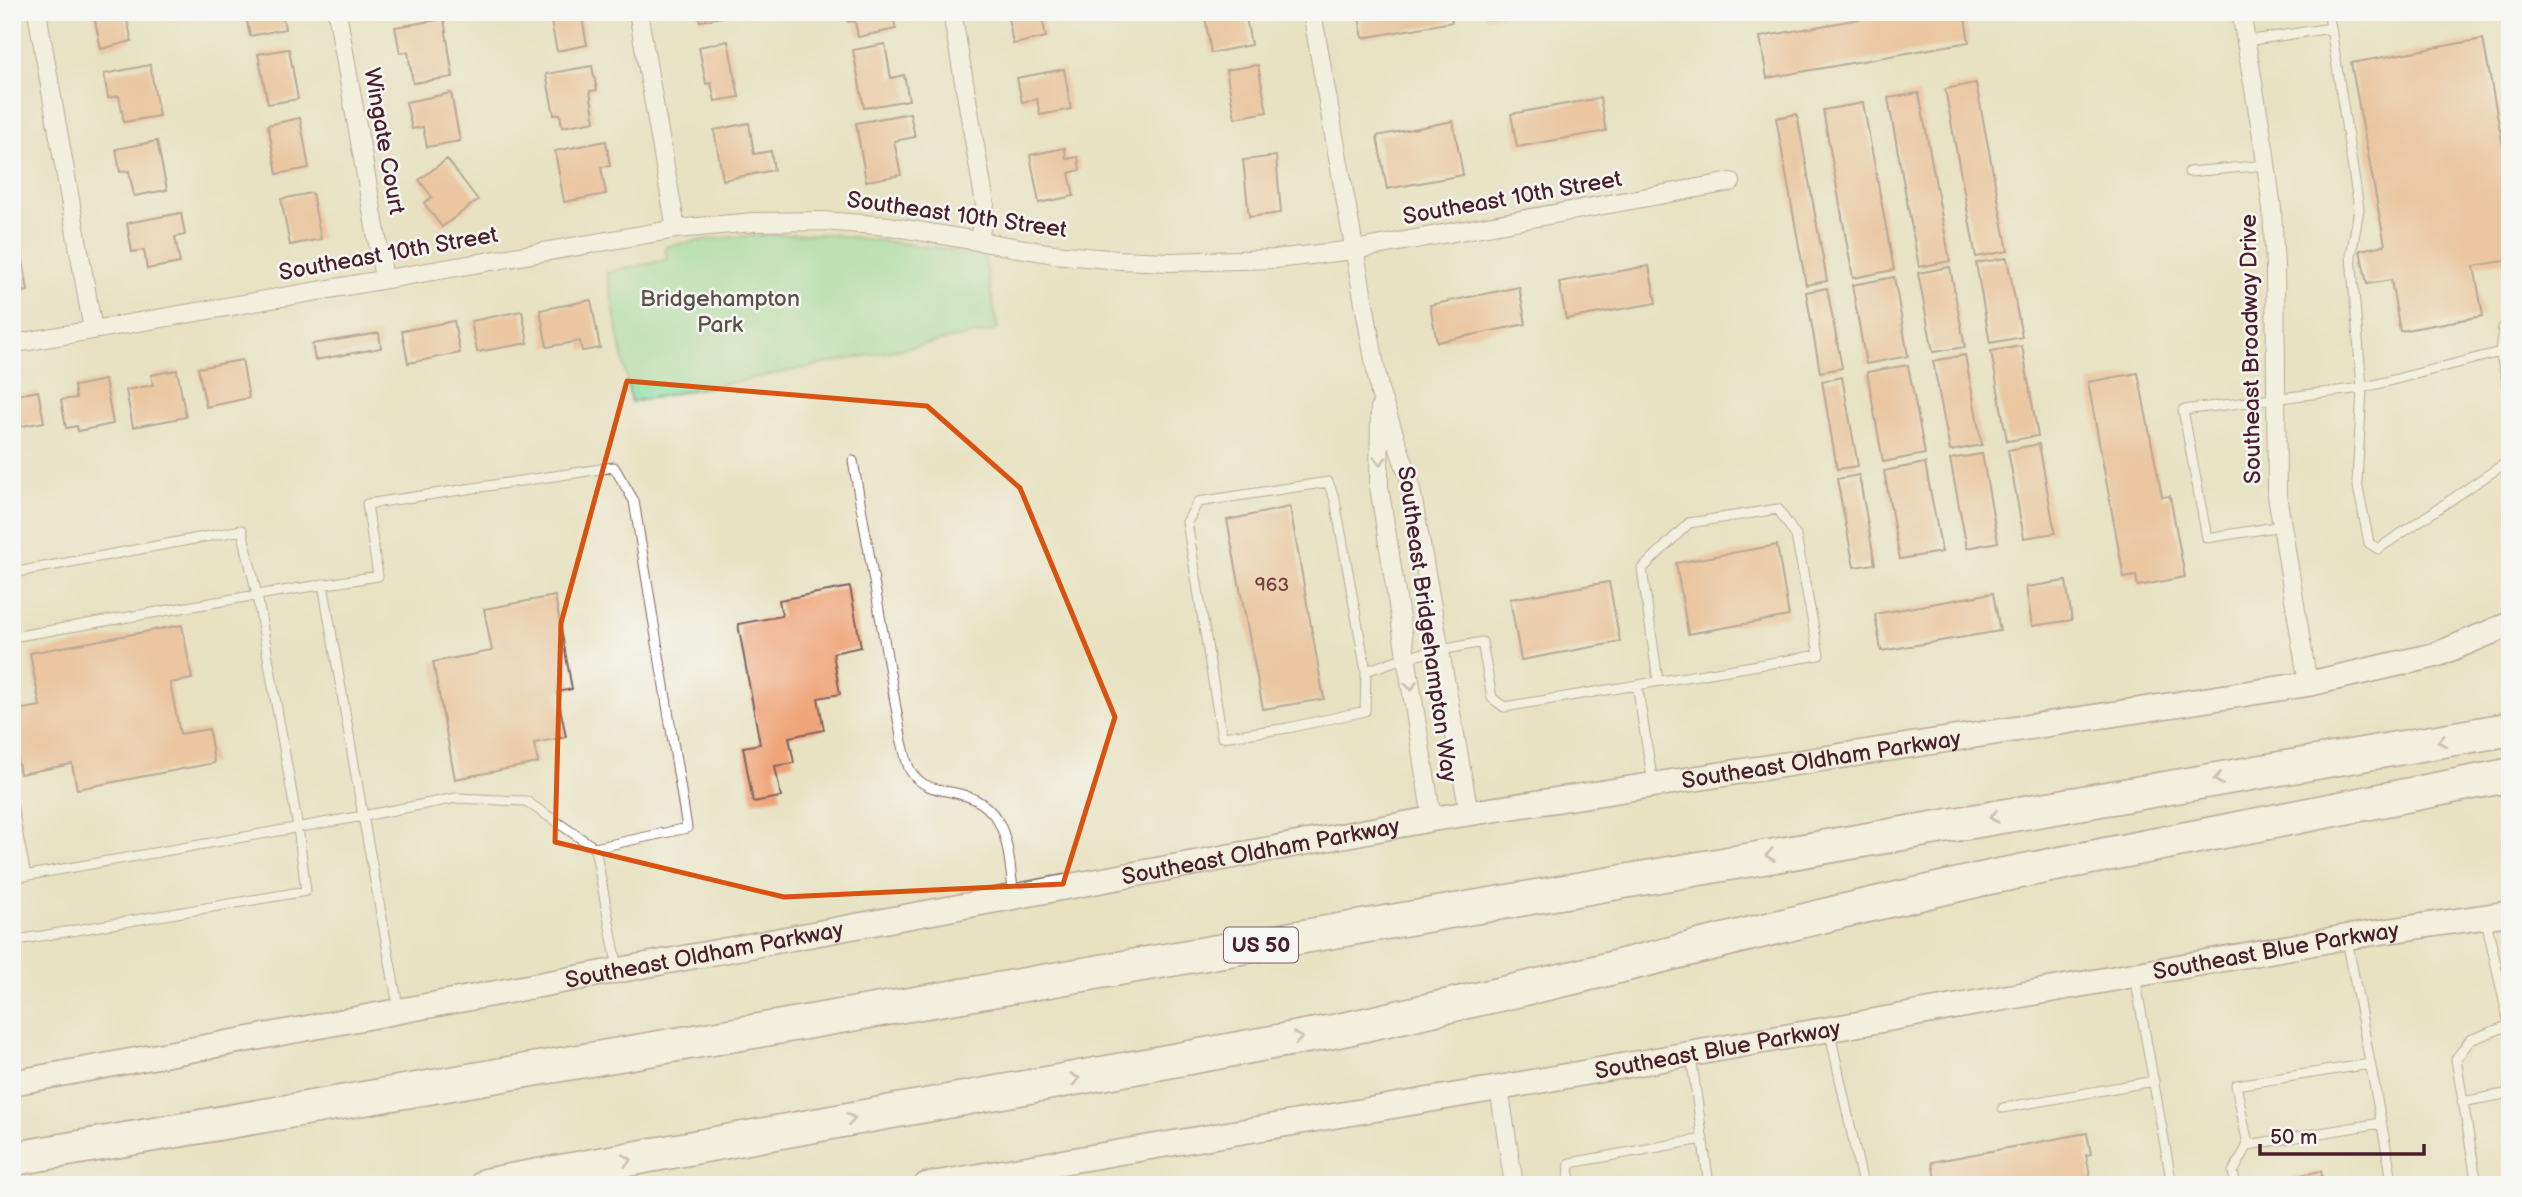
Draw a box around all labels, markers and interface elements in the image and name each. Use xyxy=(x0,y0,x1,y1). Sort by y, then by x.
street label: Wingate Court xyxy=(357,66,411,217)
street label: Southeast 10th Street xyxy=(1401,165,1624,231)
street label: Southeast 10th Street xyxy=(845,186,1069,244)
street label: Southeast Broadway Drive xyxy=(2235,214,2267,484)
street label: Southeast 10th Street xyxy=(277,221,500,287)
park label: Bridgehampton Park xyxy=(640,285,800,339)
one-way arrow xyxy=(1372,456,1387,467)
street label: Southeast Bridgehampton Way xyxy=(1391,464,1463,785)
house number: 963 xyxy=(1255,574,1289,597)
one-way arrow xyxy=(1403,680,1418,692)
street label: Southeast Oldham Parkway xyxy=(1680,725,1963,795)
one-way arrow xyxy=(2437,733,2448,748)
one-way arrow xyxy=(2212,771,2224,786)
one-way arrow xyxy=(1988,809,2000,824)
street label: Southeast Oldham Parkway xyxy=(1119,812,1403,891)
one-way arrow xyxy=(1764,847,1776,862)
street label: Southeast Oldham Parkway xyxy=(563,916,846,995)
street label: Southeast Blue Parkway xyxy=(2151,916,2401,986)
road number: US 50 xyxy=(1224,928,1298,962)
street label: Southeast Blue Parkway xyxy=(1592,1014,1843,1086)
one-way arrow xyxy=(1292,1031,1304,1046)
one-way arrow xyxy=(1069,1072,1081,1087)
one-way arrow xyxy=(845,1113,857,1128)
scale bar xyxy=(2260,1113,2424,1157)
text: 50 m xyxy=(2270,1125,2317,1150)
one-way arrow xyxy=(621,1153,633,1168)

